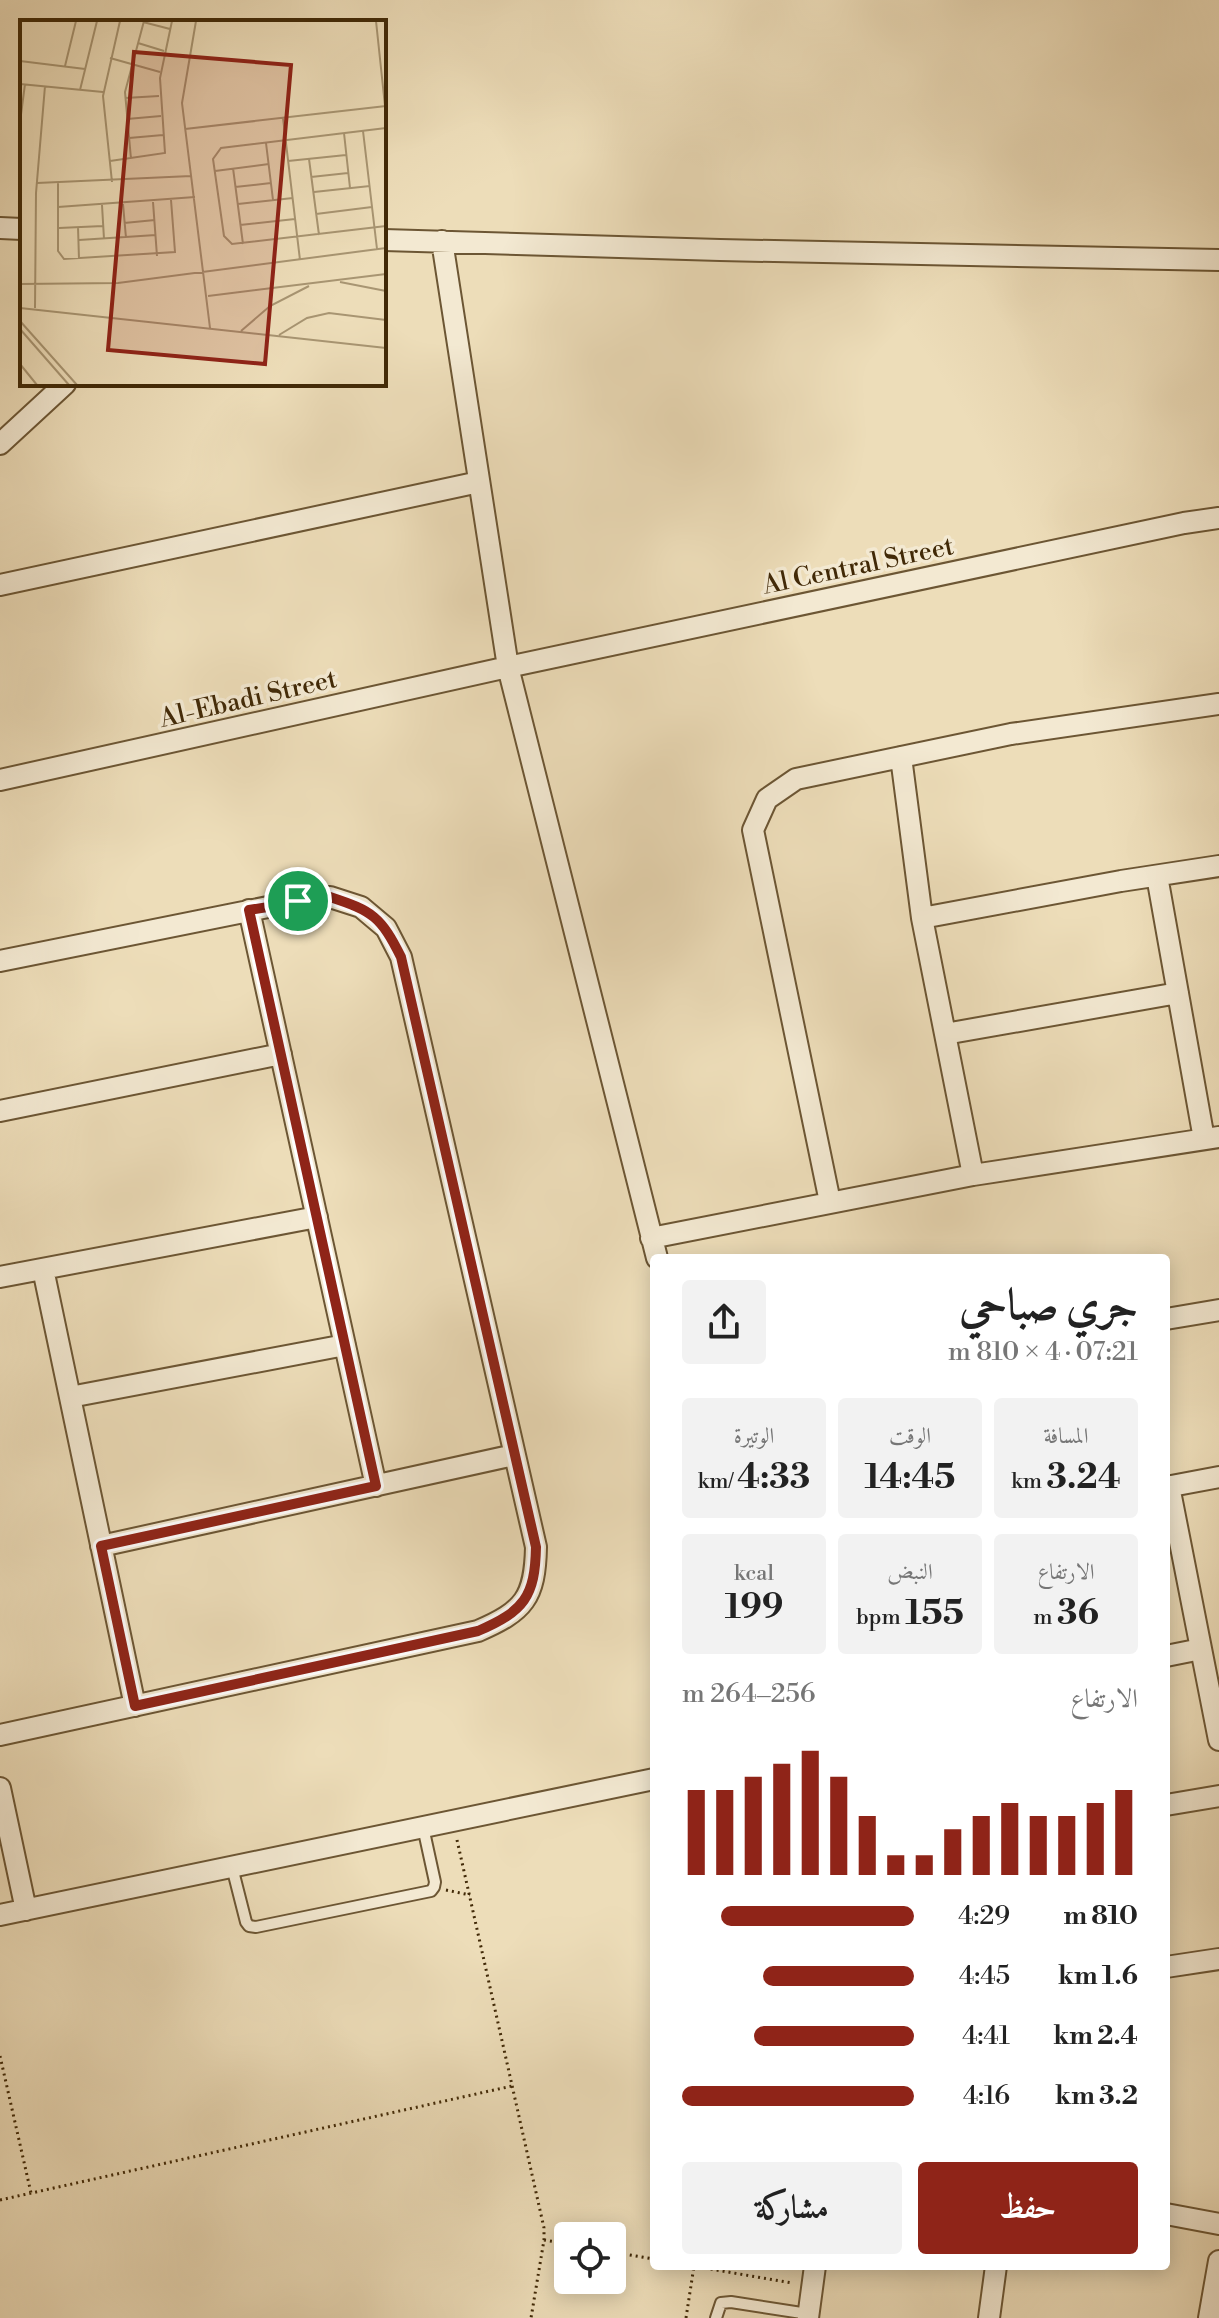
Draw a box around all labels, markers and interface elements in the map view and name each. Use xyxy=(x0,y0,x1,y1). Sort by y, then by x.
inset map xyxy=(20,20,386,386)
street label: Al Central Street xyxy=(759,530,957,602)
street label: Al-Ebadi Street xyxy=(155,663,340,735)
pin xyxy=(264,867,332,935)
icon: arrive xyxy=(276,879,320,923)
text: جري صباحي xyxy=(959,1278,1138,1333)
button: share xyxy=(682,1280,766,1364)
text: 07:21 · 4 × 810 m xyxy=(948,1336,1138,1368)
text: الوتيرة xyxy=(734,1423,774,1450)
text: الوقت xyxy=(889,1423,931,1450)
text: المسافة xyxy=(1044,1423,1088,1450)
text: 4:33 xyxy=(737,1457,810,1499)
text: 14:45 xyxy=(865,1457,955,1499)
text: 3.24 xyxy=(1047,1457,1121,1499)
text: /km xyxy=(698,1468,737,1495)
text: km xyxy=(1011,1468,1047,1495)
text: النبض xyxy=(887,1559,933,1586)
text: الارتفاع xyxy=(1037,1559,1095,1586)
text: kcal xyxy=(734,1560,774,1587)
text: 199 xyxy=(725,1587,783,1629)
text: 155 xyxy=(905,1593,964,1635)
text: 36 xyxy=(1057,1593,1099,1635)
text: bpm xyxy=(856,1604,905,1631)
text: m xyxy=(1033,1604,1057,1631)
text: 256–264 m xyxy=(682,1678,816,1710)
text: الارتفاع xyxy=(1071,1683,1138,1715)
text: 4:29 xyxy=(958,1900,1010,1932)
text: 810 m xyxy=(1063,1900,1138,1932)
text: 4:45 xyxy=(959,1960,1010,1992)
text: 1.6 km xyxy=(1058,1960,1138,1992)
text: 4:41 xyxy=(962,2020,1010,2052)
text: 2.4 km xyxy=(1053,2020,1138,2052)
text: 4:16 xyxy=(963,2080,1010,2112)
text: 3.2 km xyxy=(1055,2080,1138,2112)
button: مشاركة xyxy=(682,2162,902,2254)
button: حفظ xyxy=(918,2162,1138,2254)
map controls xyxy=(554,2222,626,2294)
button: locate xyxy=(554,2222,626,2294)

